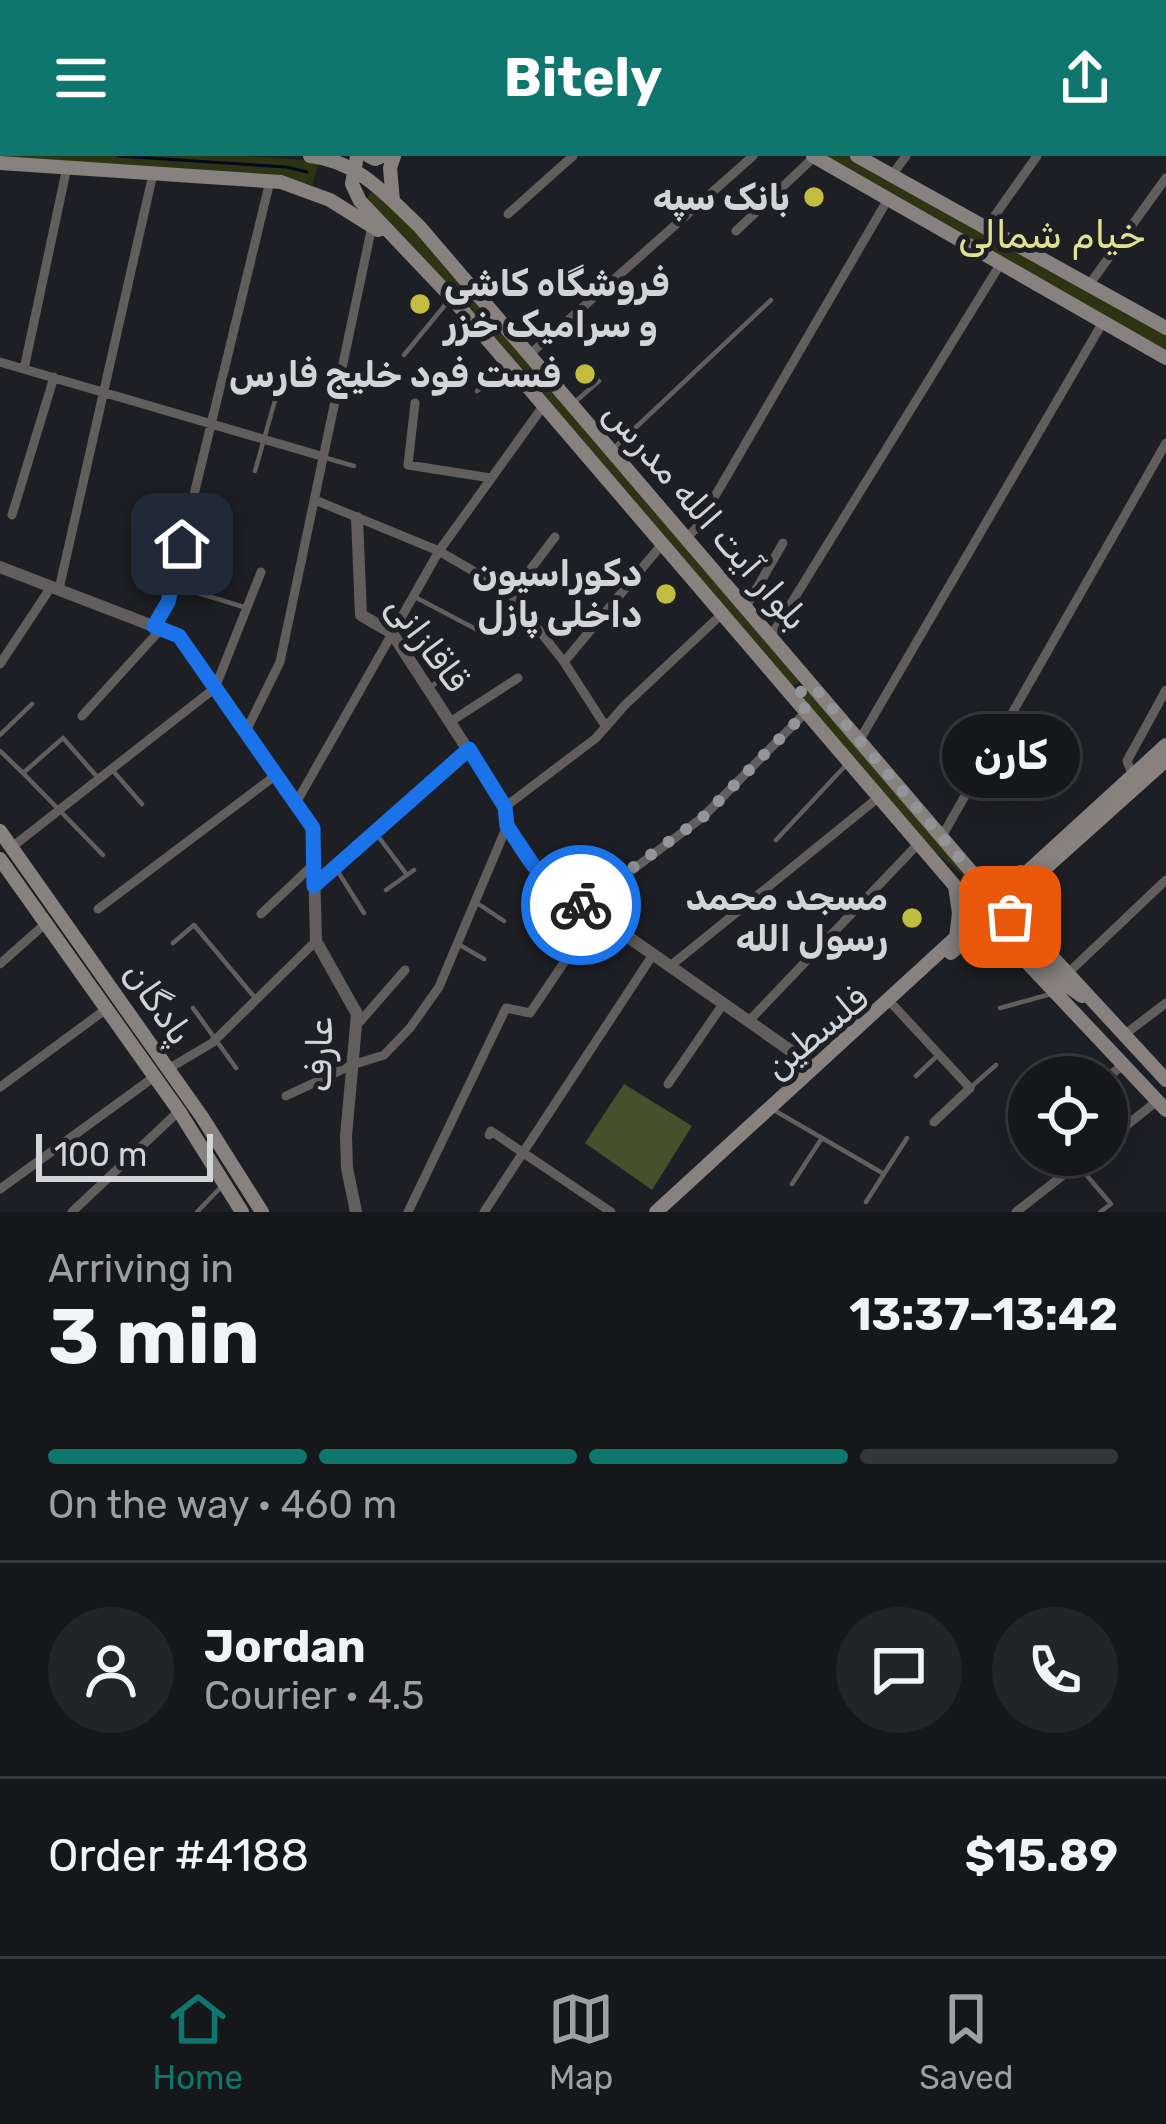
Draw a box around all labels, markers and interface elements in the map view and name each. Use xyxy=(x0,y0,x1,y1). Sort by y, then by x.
icon: menu xyxy=(48,45,114,111)
icon: share xyxy=(1052,45,1118,111)
text: Bitely xyxy=(504,46,662,110)
place label: بانک سپه xyxy=(653,176,790,222)
marker: بانک سپه xyxy=(801,184,827,210)
district label: خیام شمالی xyxy=(958,212,1146,260)
place label: فروشگاه کاشی و سرامیک خزر xyxy=(442,262,669,346)
marker: فروشگاه کاشی و سرامیک خزر xyxy=(407,291,433,317)
place label: فست فود خلیج فارس xyxy=(229,353,561,400)
marker: فست فود خلیج فارس xyxy=(572,361,598,387)
street label: بلوار آیت الله مدرس xyxy=(595,391,817,639)
pin xyxy=(131,493,233,595)
icon: home xyxy=(149,511,215,577)
place label: دکوراسیون داخلی پازل xyxy=(472,552,642,639)
marker: دکوراسیون داخلی پازل xyxy=(653,581,679,607)
street label: قاقازانی xyxy=(377,586,479,700)
callout: کارن xyxy=(941,713,1079,797)
text: کارن xyxy=(974,733,1048,779)
courier xyxy=(521,845,641,965)
pin xyxy=(959,866,1061,968)
icon: bike xyxy=(548,872,614,938)
place label: مسجد محمد رسول الله xyxy=(685,876,888,960)
icon: bag xyxy=(977,884,1043,950)
marker: مسجد محمد رسول الله xyxy=(899,905,925,931)
street label: پادگان xyxy=(113,953,202,1054)
street label: فلسطین xyxy=(755,976,877,1088)
street label: عارف xyxy=(297,1017,341,1093)
map controls xyxy=(1008,1056,1128,1176)
button: locate xyxy=(1008,1056,1128,1176)
scale bar xyxy=(36,1128,213,1181)
text: 100 m xyxy=(54,1135,147,1174)
text: Arriving in xyxy=(48,1246,234,1292)
text: 13:37–13:42 xyxy=(849,1288,1118,1341)
text: 3 min xyxy=(48,1290,260,1383)
text: On the way · 460 m xyxy=(48,1482,397,1528)
button: person xyxy=(48,1607,174,1733)
button: chat xyxy=(836,1607,962,1733)
button: phone xyxy=(992,1607,1118,1733)
text: Jordan xyxy=(204,1620,366,1673)
text: Courier · 4.5 xyxy=(204,1673,424,1719)
text: Order #4188 xyxy=(48,1829,309,1882)
text: $15.89 xyxy=(965,1829,1118,1882)
tab: Home xyxy=(153,1986,243,2097)
tab: Map xyxy=(548,1986,614,2097)
tab: Saved xyxy=(919,1986,1013,2097)

